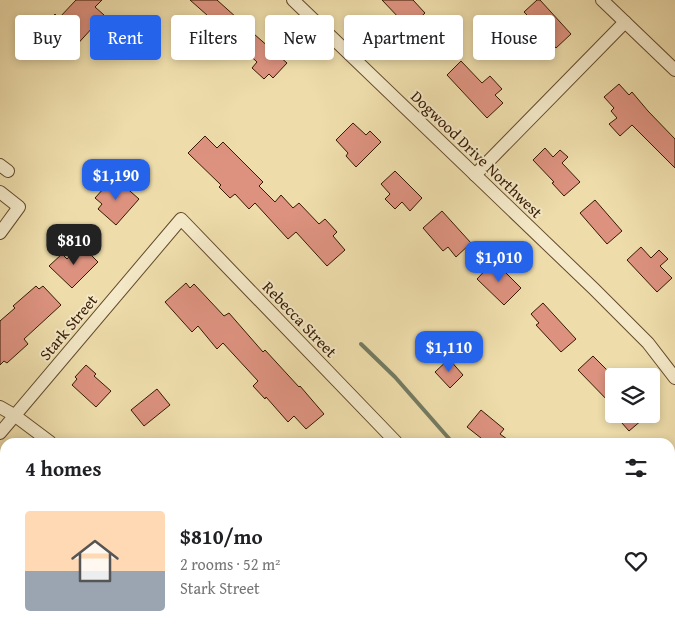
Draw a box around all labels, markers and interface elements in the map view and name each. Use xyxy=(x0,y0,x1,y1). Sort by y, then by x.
chip: Buy xyxy=(15,15,80,60)
chip: Rent xyxy=(90,15,161,60)
chip: Filters xyxy=(171,15,255,60)
chip: New xyxy=(265,15,334,60)
chip: Apartment xyxy=(344,15,463,60)
chip: House xyxy=(473,15,555,60)
street label: Dogwood Drive Northwest xyxy=(406,85,549,224)
pin: $1,190 xyxy=(75,158,157,201)
text: $1,190 xyxy=(93,163,139,187)
pin: $810 xyxy=(44,224,104,266)
text: $810 xyxy=(57,228,91,252)
pin: $1,010 xyxy=(458,240,540,283)
text: $1,010 xyxy=(476,245,522,269)
street label: Rebecca Street xyxy=(257,275,343,363)
street label: Stark Street xyxy=(33,288,103,365)
pin: $1,110 xyxy=(408,330,490,373)
text: $1,110 xyxy=(426,335,472,359)
map controls xyxy=(605,368,660,423)
button: layers xyxy=(605,368,660,423)
text: 4 homes xyxy=(25,453,101,484)
icon: filters xyxy=(622,454,650,482)
text: $810/mo xyxy=(180,521,263,552)
icon: home xyxy=(65,531,125,591)
icon: heart xyxy=(622,547,650,575)
text: 2 rooms · 52 m² xyxy=(180,552,280,576)
text: Stark Street xyxy=(180,576,260,600)

